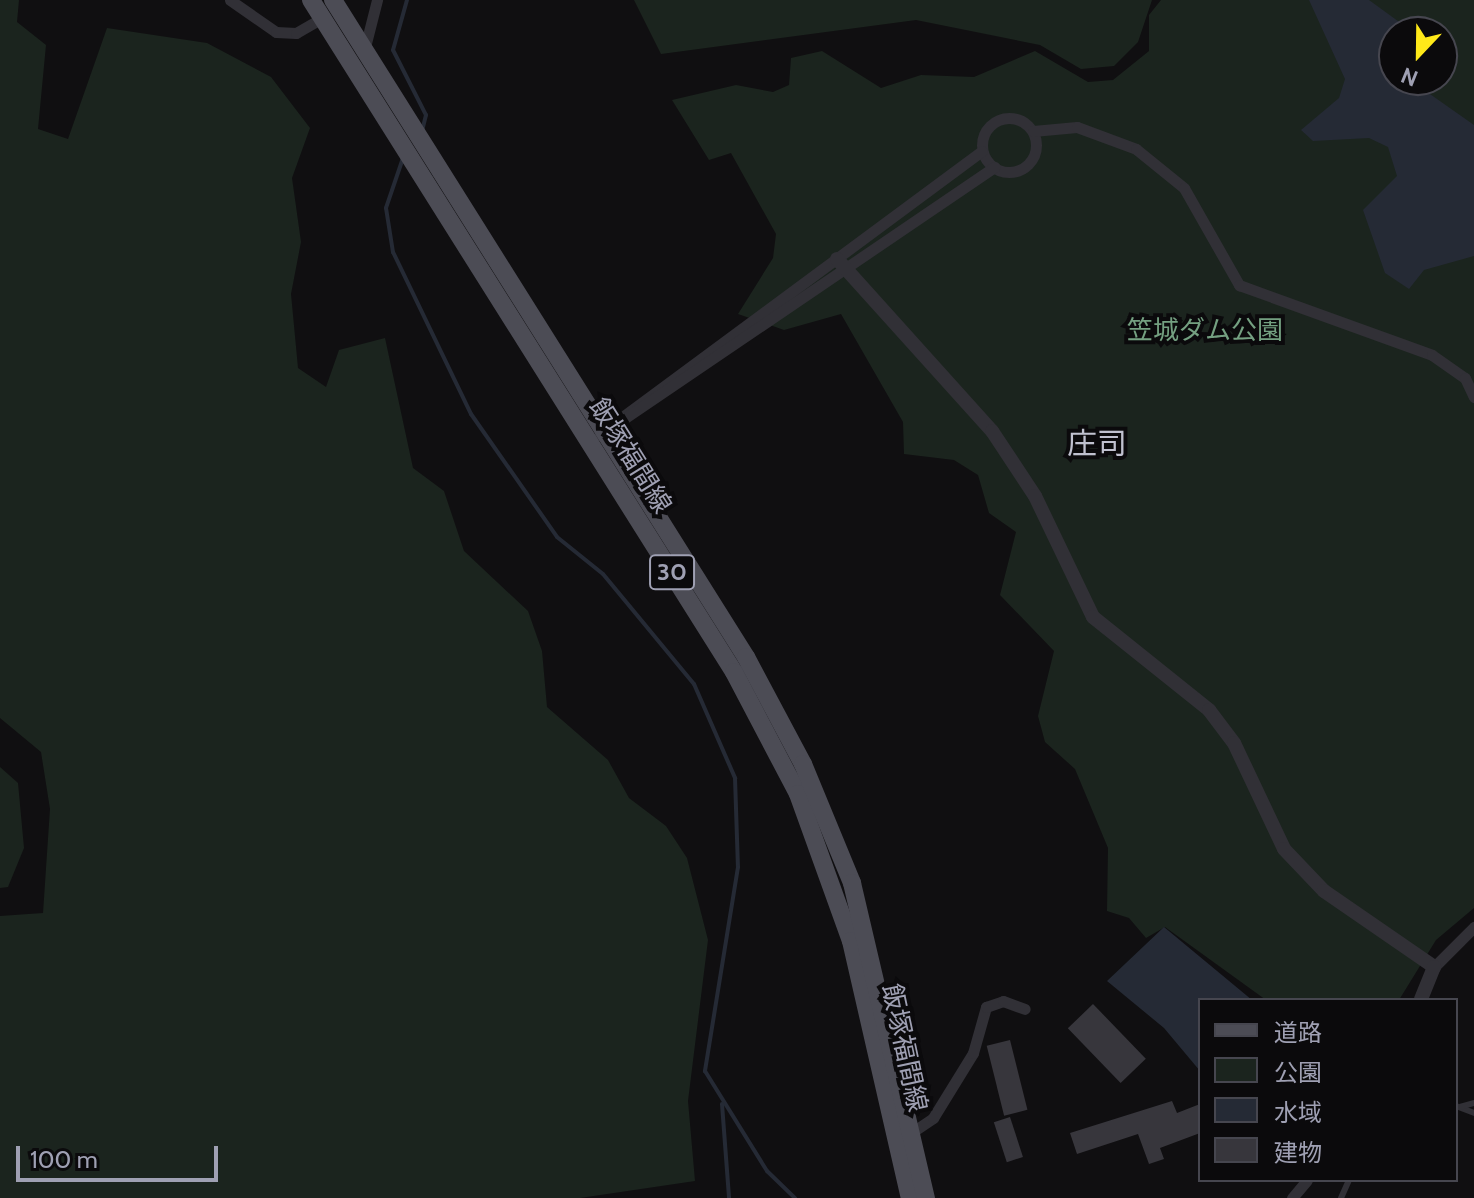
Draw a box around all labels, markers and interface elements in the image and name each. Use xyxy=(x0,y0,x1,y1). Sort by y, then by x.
north arrow xyxy=(1378,16,1458,96)
text: N xyxy=(1397,61,1422,92)
park label: 笠城ダム公園 xyxy=(1127,315,1283,347)
street label: 飯塚福間線 xyxy=(582,393,678,519)
district label: 庄司 xyxy=(1067,426,1127,462)
road number: 30 xyxy=(648,552,696,592)
street label: 飯塚福間線 xyxy=(875,981,933,1115)
legend xyxy=(1198,998,1458,1182)
text: 道路 xyxy=(1274,1018,1322,1047)
text: 公園 xyxy=(1274,1058,1322,1087)
text: 水域 xyxy=(1274,1098,1322,1127)
scale bar xyxy=(20,1130,222,1180)
text: 建物 xyxy=(1274,1138,1322,1167)
text: 100 m xyxy=(30,1145,98,1174)

